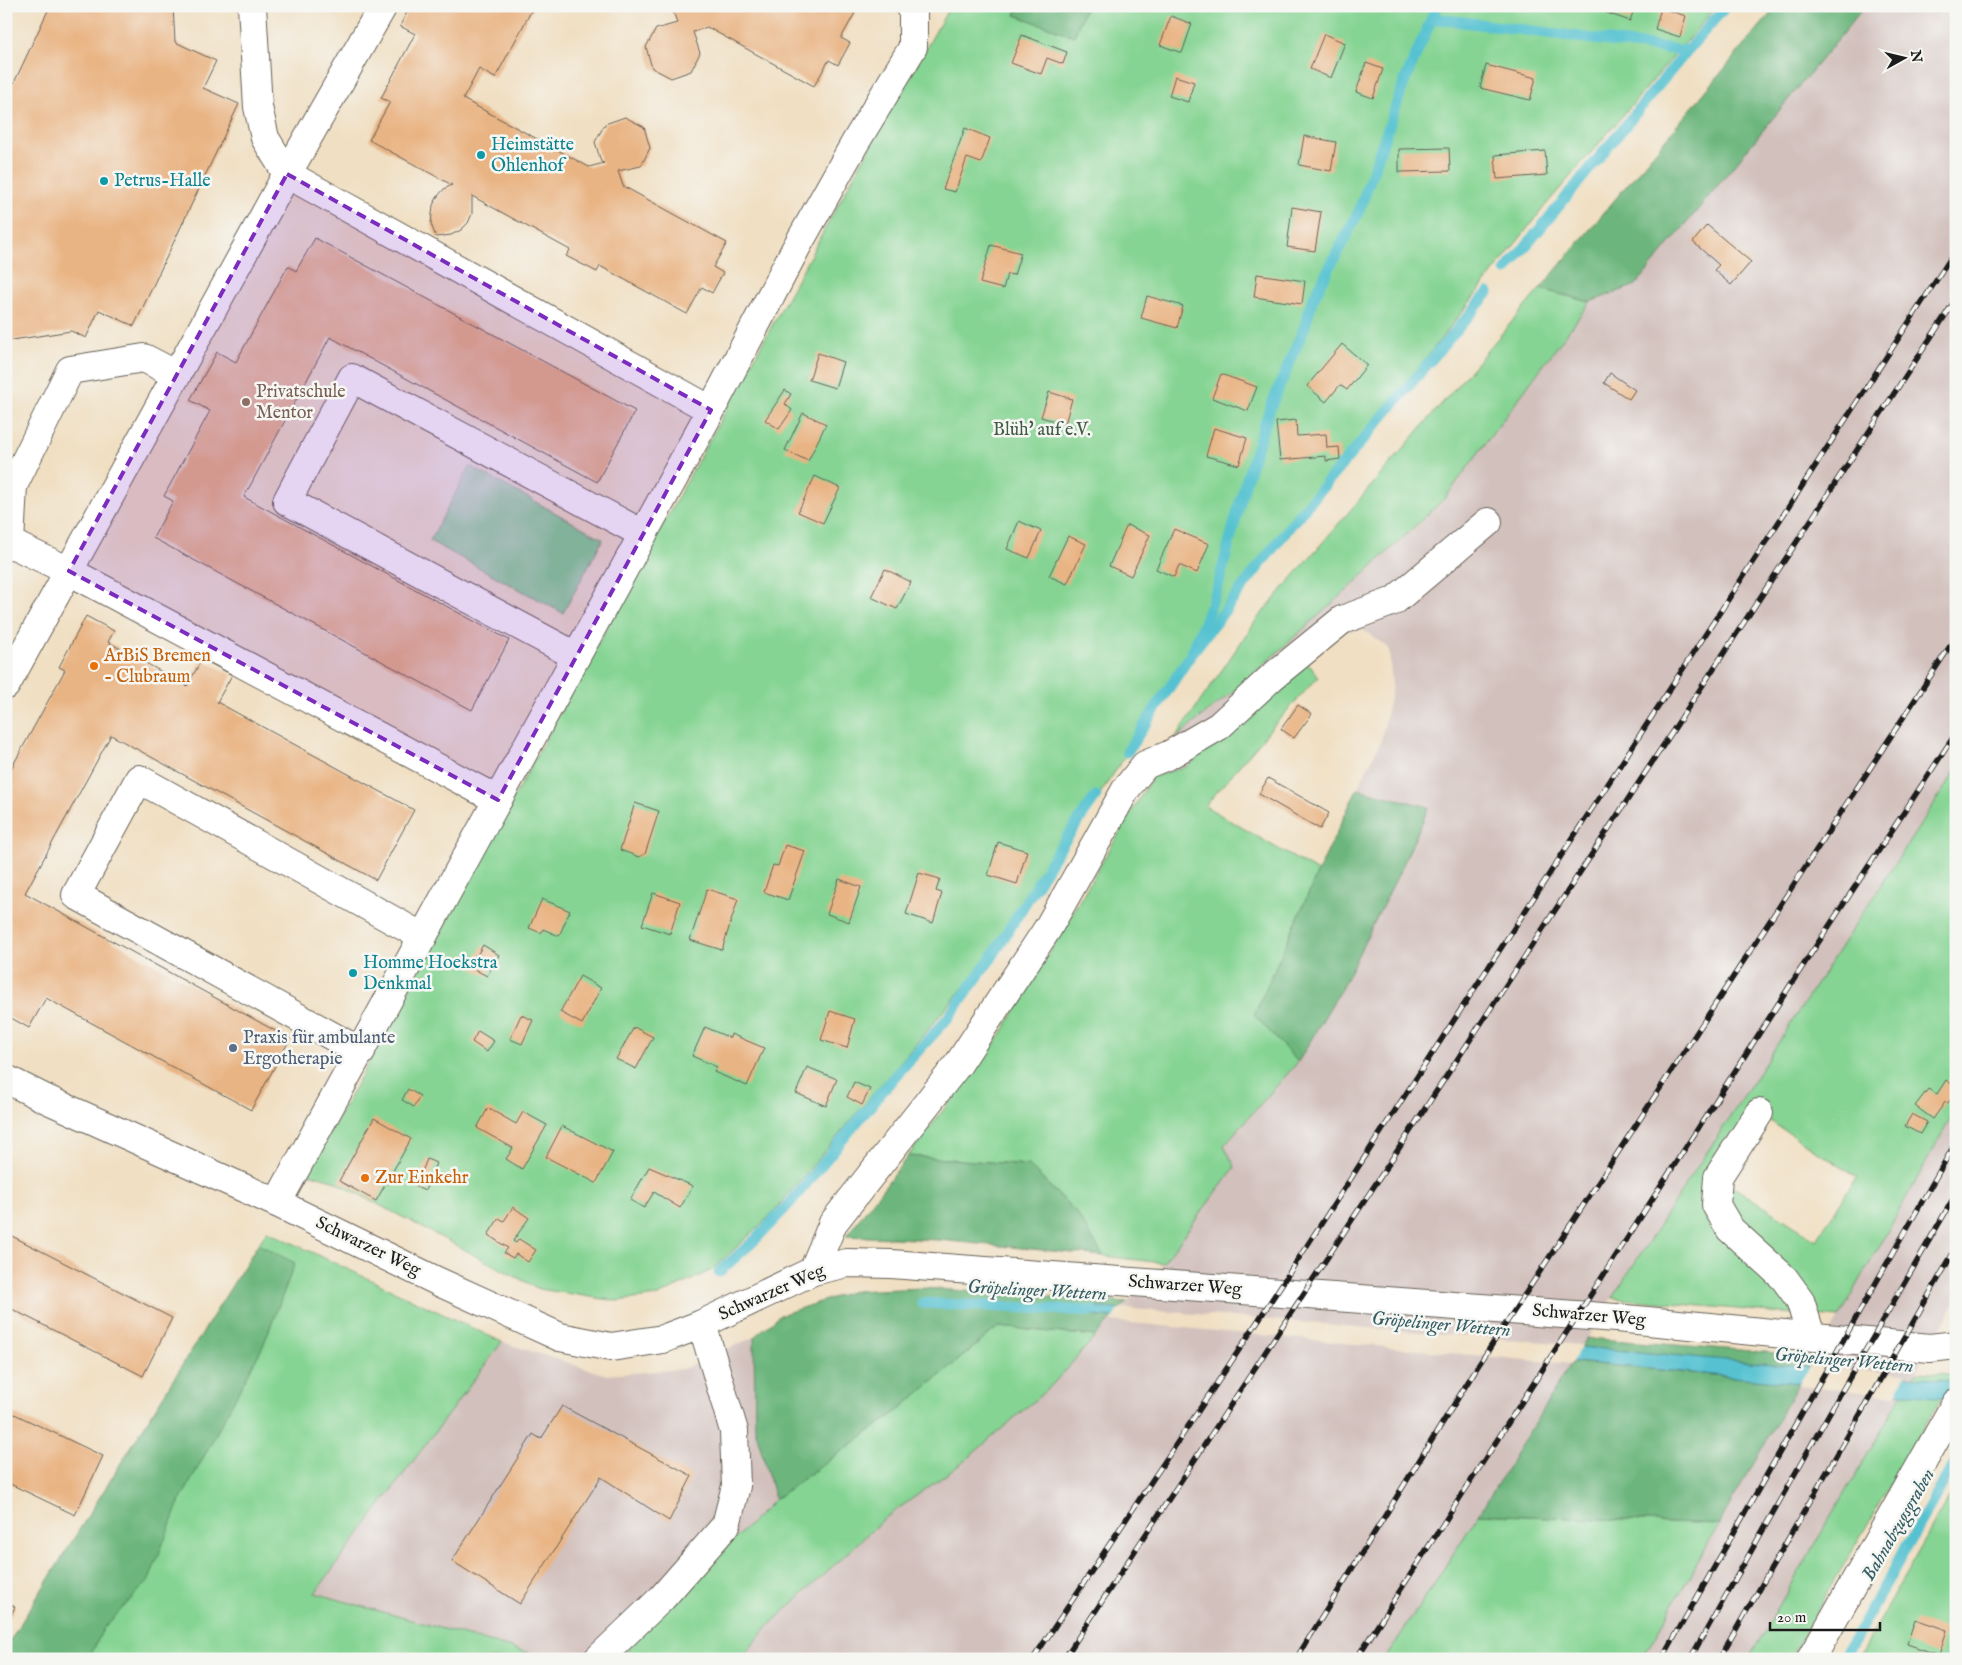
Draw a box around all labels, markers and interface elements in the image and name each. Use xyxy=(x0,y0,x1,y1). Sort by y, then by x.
north arrow xyxy=(1880,32,1930,82)
text: N xyxy=(1906,48,1926,64)
place label: Heimstätte Ohlenhof xyxy=(491,134,574,178)
marker: Heimstätte Ohlenhof xyxy=(475,149,487,161)
place label: Petrus-Halle xyxy=(114,170,211,193)
marker: Petrus-Halle xyxy=(98,175,110,187)
place label: Privatschule Mentor xyxy=(256,381,346,425)
marker: Privatschule Mentor xyxy=(240,396,252,408)
park label: Blüh' auf e.V. xyxy=(993,419,1091,442)
place label: ArBiS Bremen - Clubraum xyxy=(103,645,211,689)
marker: ArBiS Bremen - Clubraum xyxy=(88,660,100,672)
place label: Homme Hoekstra Denkmal xyxy=(363,952,498,996)
marker: Homme Hoekstra Denkmal xyxy=(347,967,359,979)
place label: Praxis für ambulante Ergotherapie xyxy=(243,1027,395,1071)
marker: Praxis für ambulante Ergotherapie xyxy=(227,1042,239,1054)
place label: Zur Einkehr xyxy=(375,1167,469,1190)
marker: Zur Einkehr xyxy=(359,1172,371,1184)
street label: Schwarzer Weg xyxy=(312,1212,424,1282)
street label: Schwarzer Weg xyxy=(715,1259,829,1327)
street label: Schwarzer Weg xyxy=(1127,1271,1243,1301)
water label: Gröpelinger Wettern xyxy=(967,1275,1107,1307)
street label: Schwarzer Weg xyxy=(1531,1300,1647,1332)
water label: Gröpelinger Wettern xyxy=(1370,1307,1512,1343)
water label: Gröpelinger Wettern xyxy=(1773,1343,1915,1379)
water label: Bahnabzugsgraben xyxy=(1857,1464,1941,1586)
scale bar xyxy=(1770,1600,1880,1632)
text: 20 m xyxy=(1777,1608,1807,1627)

